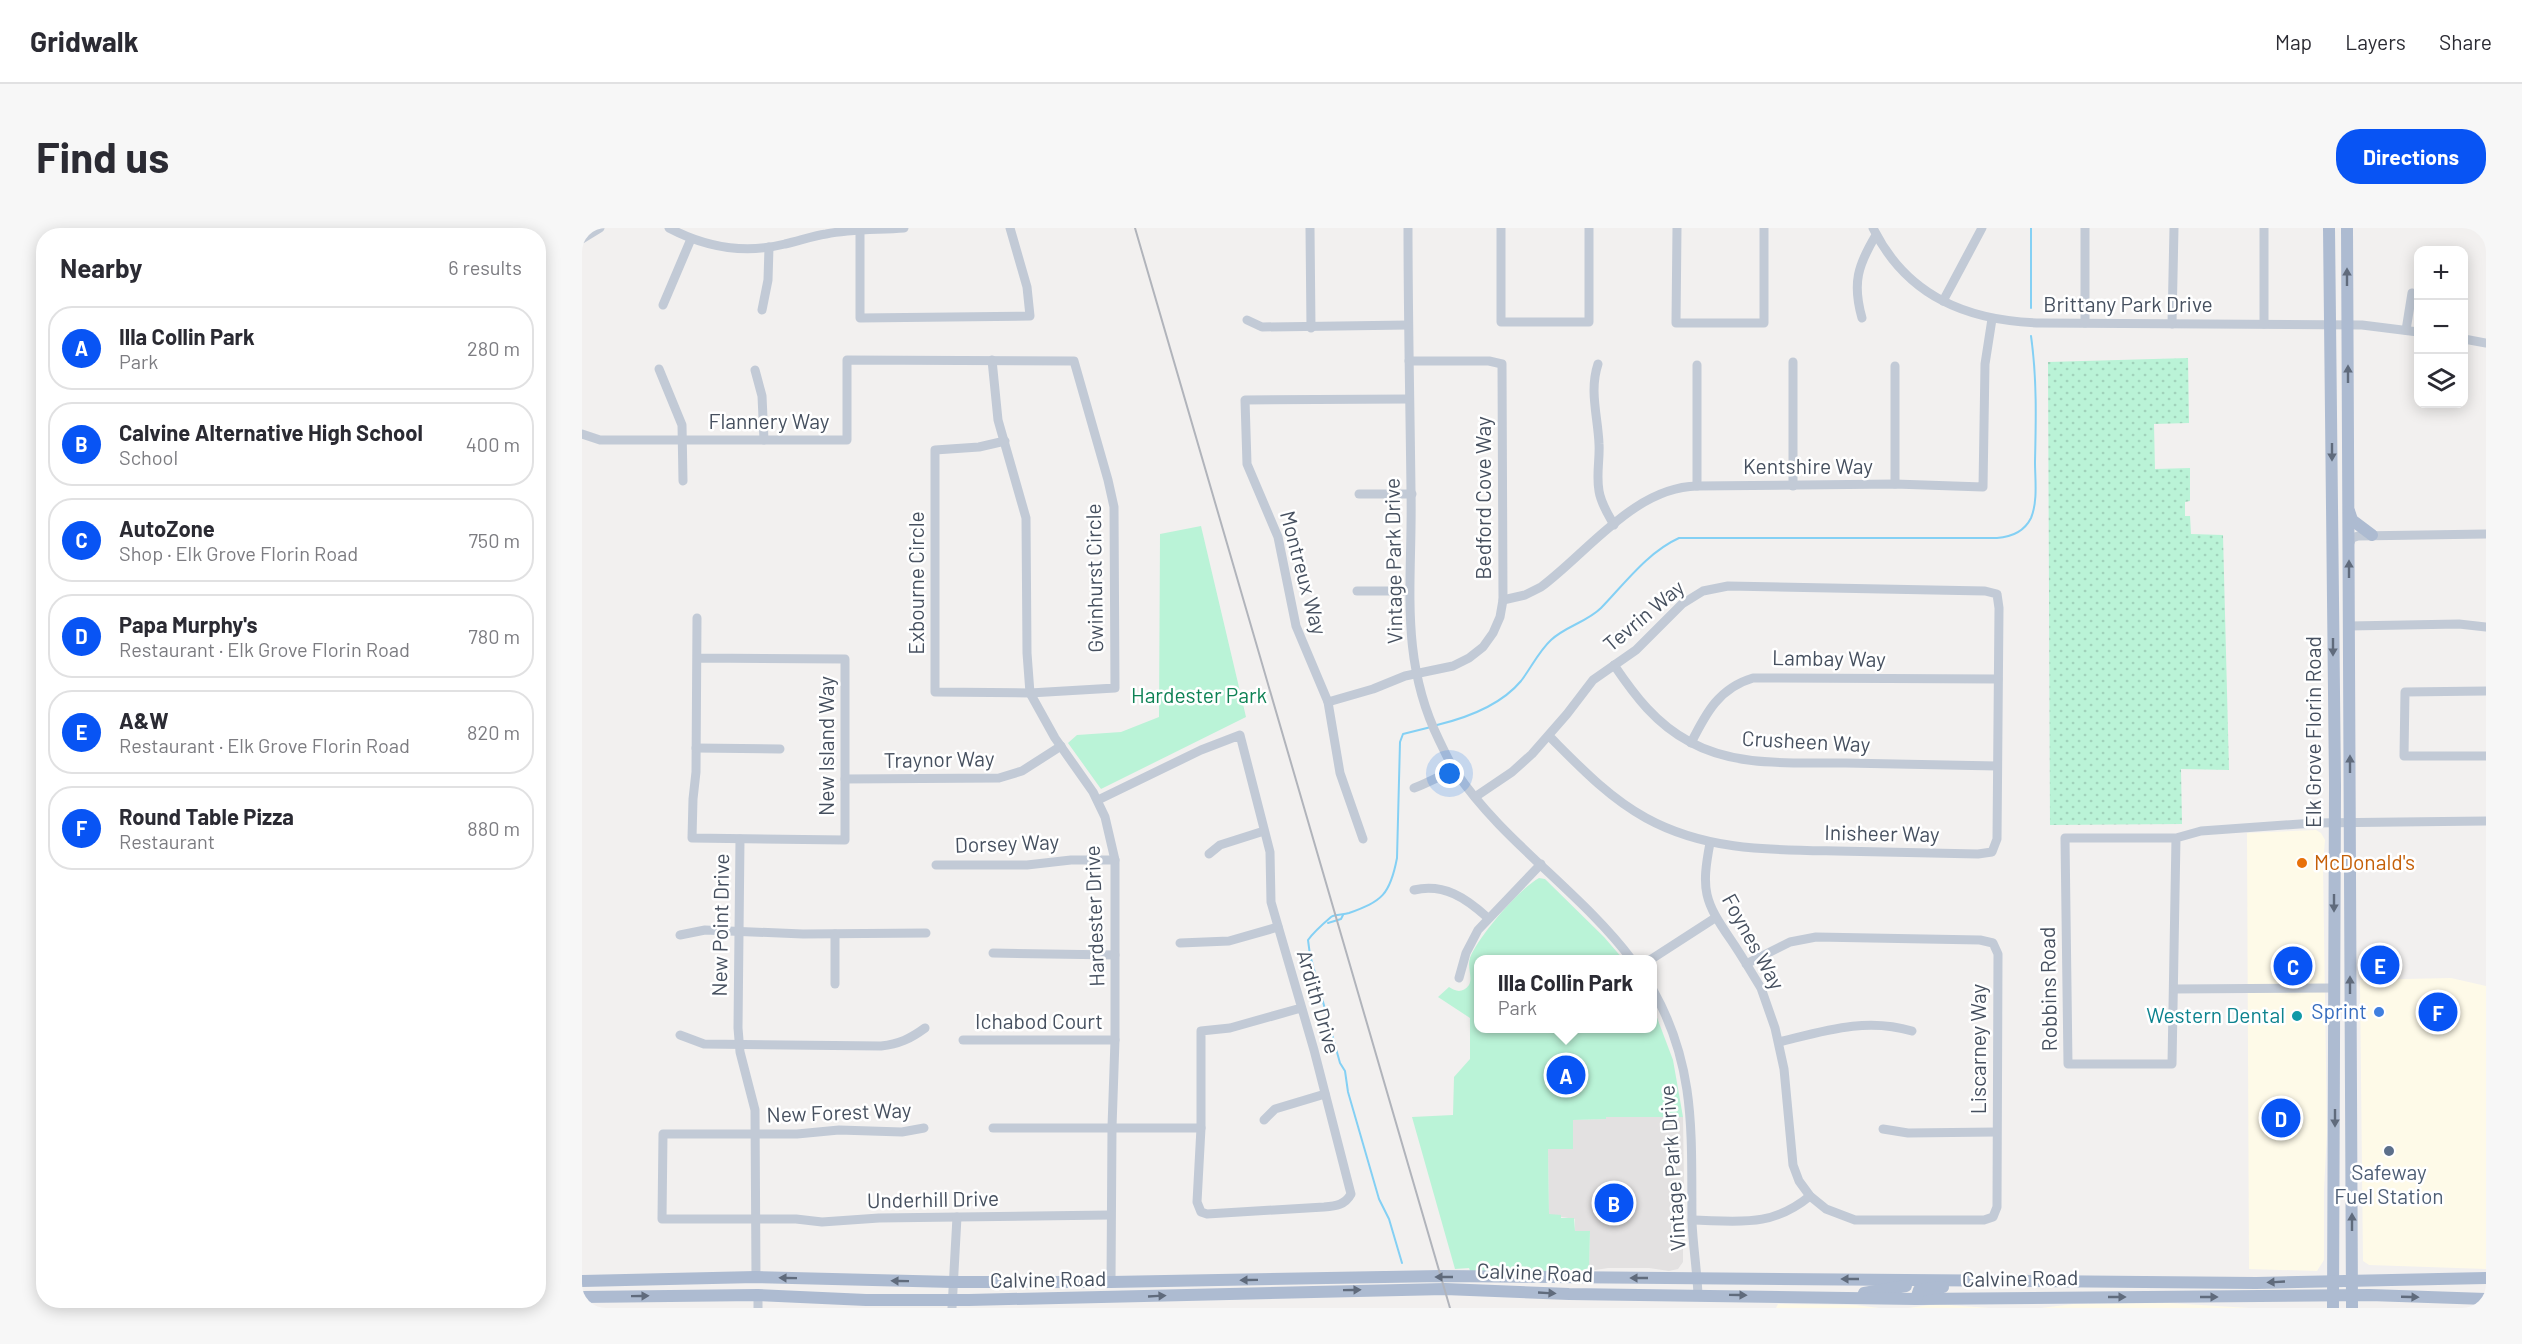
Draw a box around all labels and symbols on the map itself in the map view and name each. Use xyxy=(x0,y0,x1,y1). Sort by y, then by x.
one-way arrow xyxy=(2342,267,2352,286)
street label: Brittany Park Drive xyxy=(2043,291,2213,316)
one-way arrow xyxy=(2343,364,2352,383)
street label: Flannery Way xyxy=(708,408,830,433)
street label: Bedford Cove Way xyxy=(1470,416,1495,580)
one-way arrow xyxy=(2327,443,2337,462)
street label: Kentshire Way xyxy=(1743,453,1873,478)
street label: Vintage Park Drive xyxy=(1379,478,1406,644)
street label: Gwinhurst Circle xyxy=(1080,503,1107,653)
street label: Montreux Way xyxy=(1276,508,1333,638)
street label: Exbourne Circle xyxy=(903,511,928,655)
one-way arrow xyxy=(2344,560,2354,579)
street label: Tevrin Way xyxy=(1598,574,1689,656)
street label: Elk Grove Florin Road xyxy=(2300,636,2325,828)
one-way arrow xyxy=(2328,638,2338,657)
street label: Lambay Way xyxy=(1772,644,1886,671)
street label: New Island Way xyxy=(813,676,838,816)
park label: Hardester Park xyxy=(1131,682,1267,707)
street label: Crusheen Way xyxy=(1741,725,1871,756)
street label: Traynor Way xyxy=(883,745,995,772)
one-way arrow xyxy=(2345,755,2355,774)
your location xyxy=(1435,759,1464,788)
street label: Inisheer Way xyxy=(1824,819,1940,846)
street label: Dorsey Way xyxy=(954,828,1060,857)
street label: Hardester Drive xyxy=(1079,845,1108,987)
place label: McDonald's xyxy=(2314,849,2415,874)
street label: New Point Drive xyxy=(706,853,733,997)
marker: McDonald's xyxy=(2295,856,2309,870)
street label: Foynes Way xyxy=(1718,889,1791,994)
one-way arrow xyxy=(2329,893,2339,912)
street label: Robbins Road xyxy=(2034,927,2061,1052)
pin: E xyxy=(2360,942,2400,988)
pin: C xyxy=(2274,944,2312,988)
street label: Ardith Drive xyxy=(1293,947,1346,1056)
one-way arrow xyxy=(2345,975,2355,994)
street label: Liscarney Way xyxy=(1965,984,1990,1114)
pin: F xyxy=(2418,990,2458,1034)
place label: Sprint xyxy=(2311,998,2367,1023)
place label: Western Dental xyxy=(2146,1002,2285,1027)
marker: Sprint xyxy=(2372,1005,2386,1019)
street label: Ichabod Court xyxy=(975,1008,1103,1033)
marker: Western Dental xyxy=(2290,1009,2304,1023)
pin: A xyxy=(1546,1052,1586,1098)
street label: Vintage Park Drive xyxy=(1653,1084,1690,1252)
street label: New Forest Way xyxy=(766,1096,912,1127)
pin: D xyxy=(2262,1096,2300,1140)
one-way arrow xyxy=(2330,1109,2340,1128)
marker: Safeway Fuel Station xyxy=(2382,1144,2396,1158)
place label: Safeway Fuel Station xyxy=(2334,1159,2444,1208)
pin: B xyxy=(1594,1180,1634,1226)
street label: Underhill Drive xyxy=(867,1185,999,1212)
one-way arrow xyxy=(2347,1212,2357,1231)
street label: Calvine Road xyxy=(1476,1257,1594,1286)
street label: Calvine Road xyxy=(1962,1264,2078,1291)
street label: Calvine Road xyxy=(990,1265,1106,1292)
one-way arrow xyxy=(1434,1272,1453,1282)
one-way arrow xyxy=(778,1273,797,1283)
one-way arrow xyxy=(1629,1273,1648,1283)
one-way arrow xyxy=(1841,1274,1860,1284)
one-way arrow xyxy=(1239,1275,1258,1284)
one-way arrow xyxy=(890,1276,909,1285)
one-way arrow xyxy=(2267,1278,2286,1287)
one-way arrow xyxy=(1342,1285,1361,1295)
one-way arrow xyxy=(1537,1289,1556,1298)
one-way arrow xyxy=(1729,1291,1748,1300)
one-way arrow xyxy=(631,1292,650,1301)
one-way arrow xyxy=(1148,1292,1167,1301)
one-way arrow xyxy=(2107,1292,2126,1302)
one-way arrow xyxy=(2199,1292,2218,1302)
one-way arrow xyxy=(2401,1293,2420,1302)

